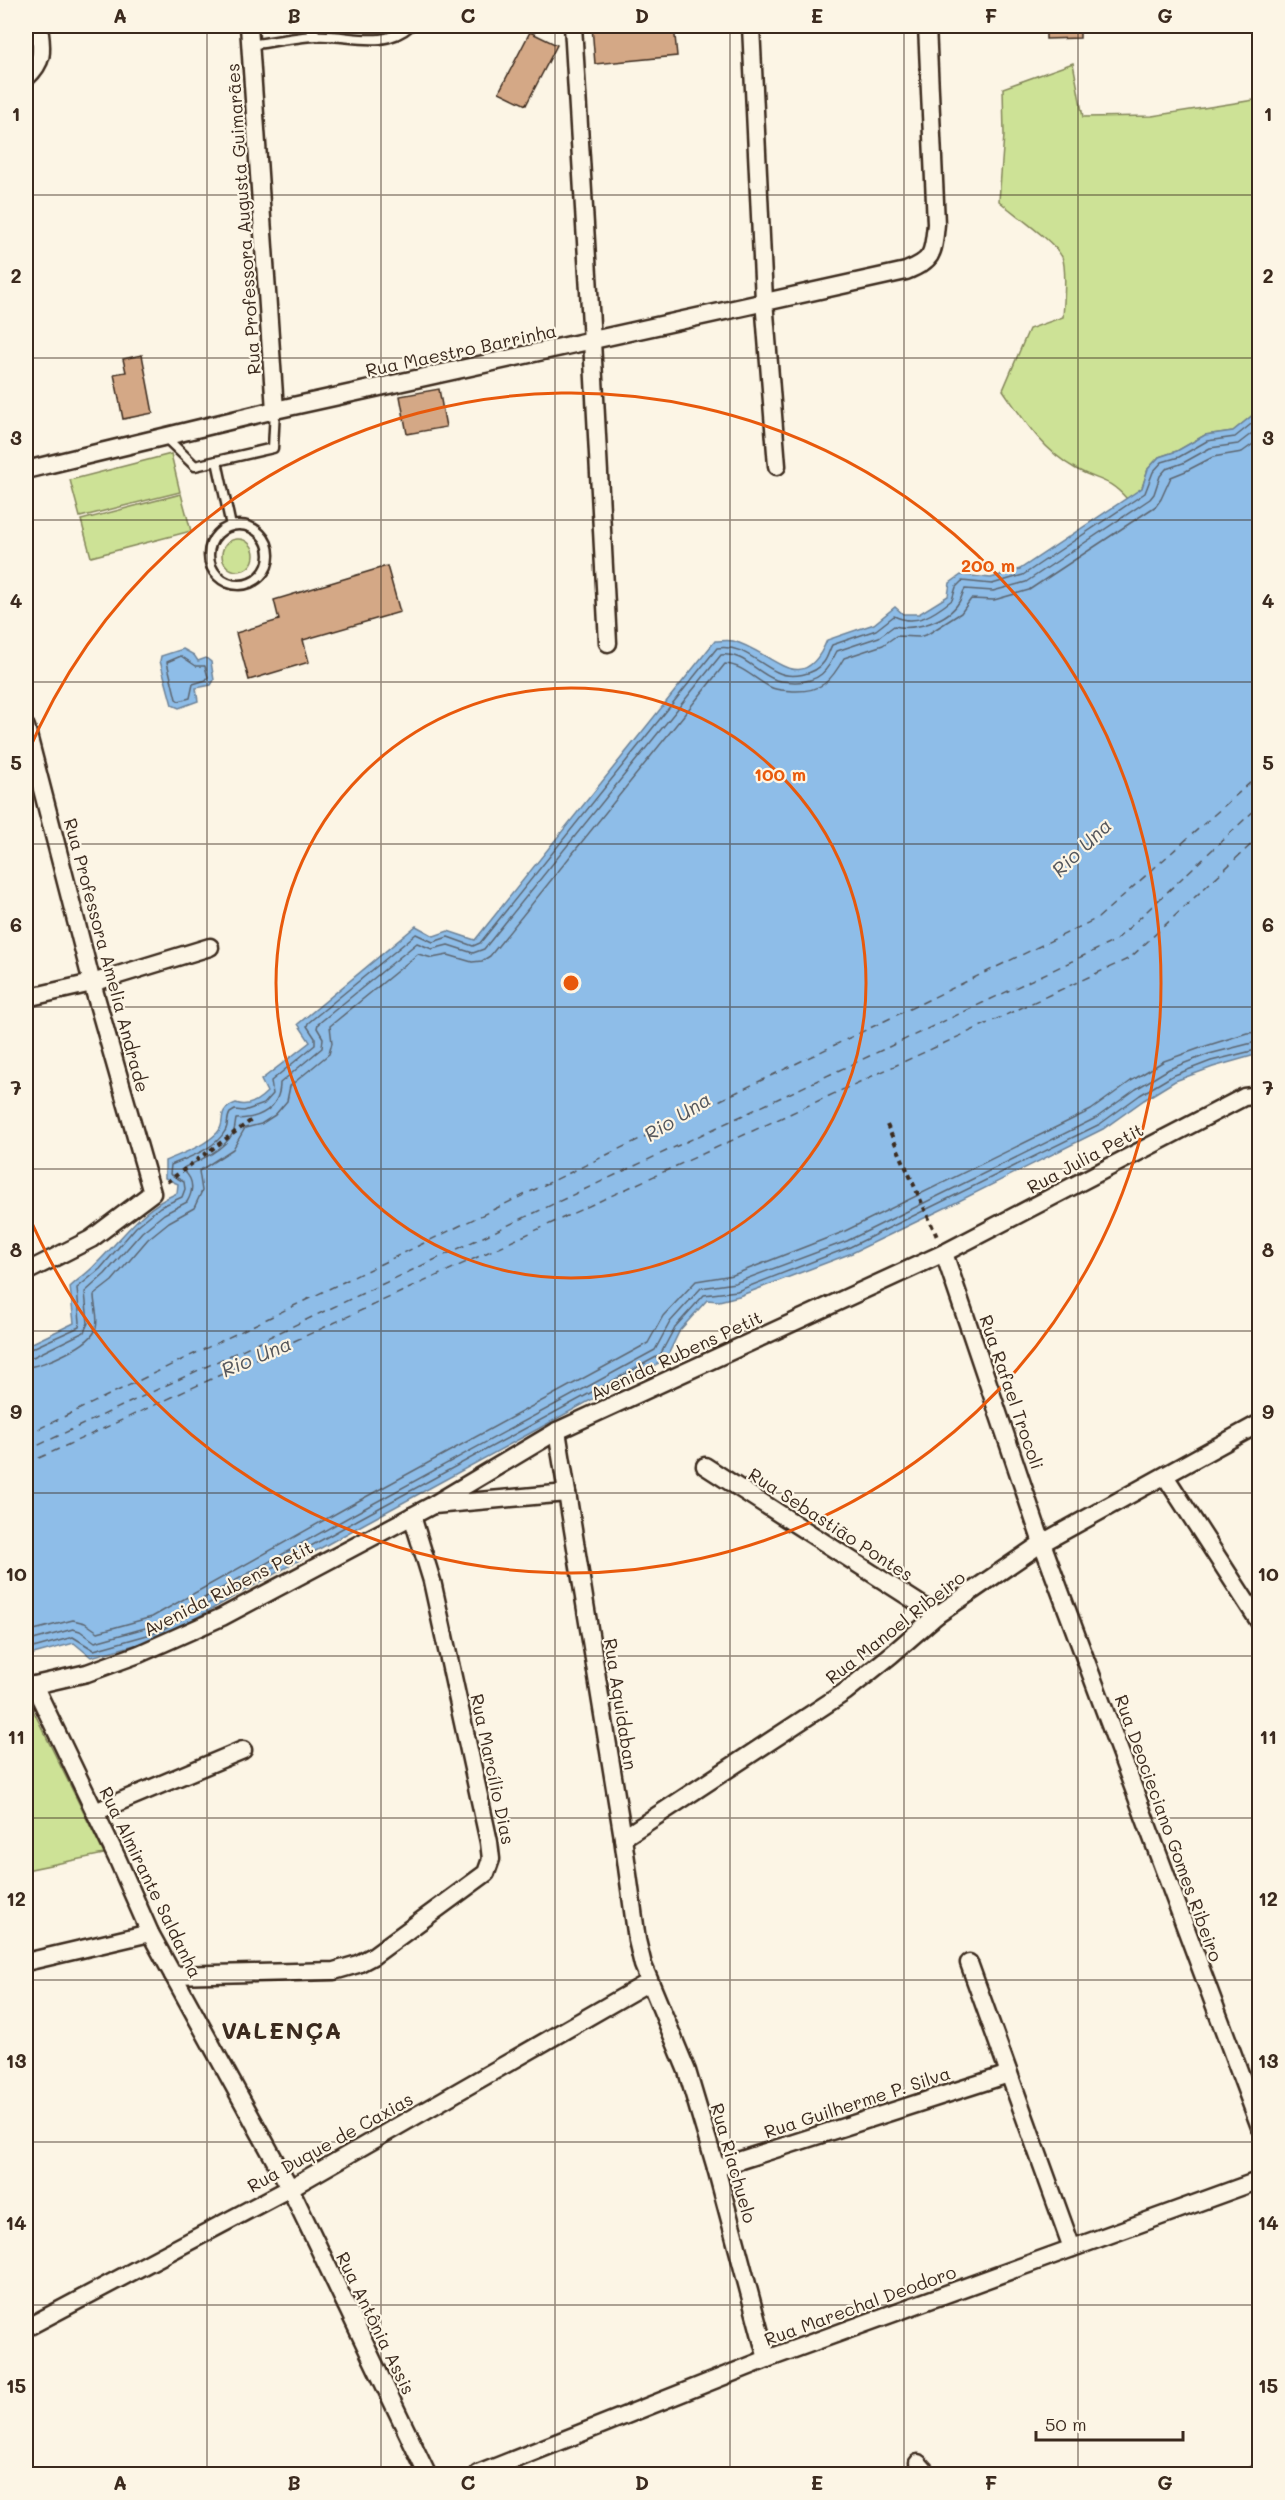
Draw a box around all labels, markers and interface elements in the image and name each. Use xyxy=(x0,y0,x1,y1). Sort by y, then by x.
text: A xyxy=(113,2,127,28)
text: B xyxy=(287,2,301,28)
text: C xyxy=(461,2,476,28)
text: D xyxy=(635,2,649,28)
text: E xyxy=(811,2,823,28)
text: F xyxy=(985,2,998,28)
text: G xyxy=(1157,2,1173,28)
street label: Rua Professora Augusta Guimarães xyxy=(220,63,266,375)
text: 1 xyxy=(12,100,20,126)
text: 1 xyxy=(1264,100,1272,126)
text: 2 xyxy=(10,262,22,288)
text: 2 xyxy=(1262,262,1274,288)
street label: Rua Maestro Barrinha xyxy=(363,318,559,382)
text: 3 xyxy=(10,424,22,450)
text: 3 xyxy=(1262,424,1274,450)
text: 200 m xyxy=(961,553,1015,577)
text: 4 xyxy=(10,587,23,613)
text: 4 xyxy=(1262,587,1275,613)
text: 5 xyxy=(10,749,22,775)
text: 5 xyxy=(1262,749,1274,775)
text: 100 m xyxy=(754,762,806,786)
water label: Rio Una xyxy=(1045,812,1117,882)
street label: Rua Professora Amelia Andrade xyxy=(59,815,155,1095)
text: 6 xyxy=(10,911,22,937)
text: 6 xyxy=(1262,911,1274,937)
centre of rings xyxy=(561,973,581,993)
text: 7 xyxy=(10,1074,22,1100)
text: 7 xyxy=(1262,1074,1274,1100)
water label: Rio Una xyxy=(639,1085,715,1147)
street label: Rua Julia Petit xyxy=(1023,1117,1147,1199)
text: 8 xyxy=(10,1236,22,1262)
text: 8 xyxy=(1262,1236,1274,1262)
street label: Avenida Rubens Petit xyxy=(586,1305,766,1405)
street label: Rua Rafael Trocoli xyxy=(974,1312,1050,1472)
water label: Rio Una xyxy=(217,1330,295,1382)
text: 9 xyxy=(10,1398,22,1424)
text: 9 xyxy=(1262,1398,1274,1424)
street label: Rua Sebastião Pontes xyxy=(744,1462,918,1586)
street label: Avenida Rubens Petit xyxy=(139,1535,317,1641)
text: 10 xyxy=(5,1560,27,1586)
text: 10 xyxy=(1257,1560,1279,1586)
street label: Rua Manoel Ribeiro xyxy=(820,1565,970,1689)
street label: Rua Aquidaban xyxy=(599,1636,643,1772)
street label: Rua Marcílio Dias xyxy=(465,1691,521,1847)
street label: Rua Deocieciano Gomes Ribeiro xyxy=(1109,1691,1229,1965)
text: 11 xyxy=(7,1723,25,1749)
text: 11 xyxy=(1259,1723,1277,1749)
street label: Rua Almirante Saldanha xyxy=(94,1782,208,1982)
text: 12 xyxy=(6,1885,26,1911)
text: 12 xyxy=(1258,1885,1278,1911)
district label: VALENÇA xyxy=(221,2014,343,2045)
text: 13 xyxy=(6,2047,26,2073)
text: 13 xyxy=(1258,2047,1278,2073)
street label: Rua Guilherme P. Silva xyxy=(761,2061,953,2143)
street label: Rua Duque de Caxias xyxy=(243,2086,417,2198)
street label: Rua Riachuelo xyxy=(705,2100,763,2226)
text: 14 xyxy=(5,2209,27,2235)
text: 14 xyxy=(1257,2209,1279,2235)
street label: Rua Antônia Assis xyxy=(331,2248,421,2398)
street label: Rua Marechal Deodoro xyxy=(761,2259,959,2351)
text: 15 xyxy=(6,2372,26,2398)
text: 15 xyxy=(1258,2372,1278,2398)
scale bar xyxy=(1036,2404,1183,2442)
text: 50 m xyxy=(1045,2412,1087,2436)
text: A xyxy=(113,2469,127,2495)
text: B xyxy=(287,2469,301,2495)
text: C xyxy=(461,2469,476,2495)
text: D xyxy=(635,2469,649,2495)
text: E xyxy=(811,2469,823,2495)
text: F xyxy=(985,2469,998,2495)
text: G xyxy=(1157,2469,1173,2495)

